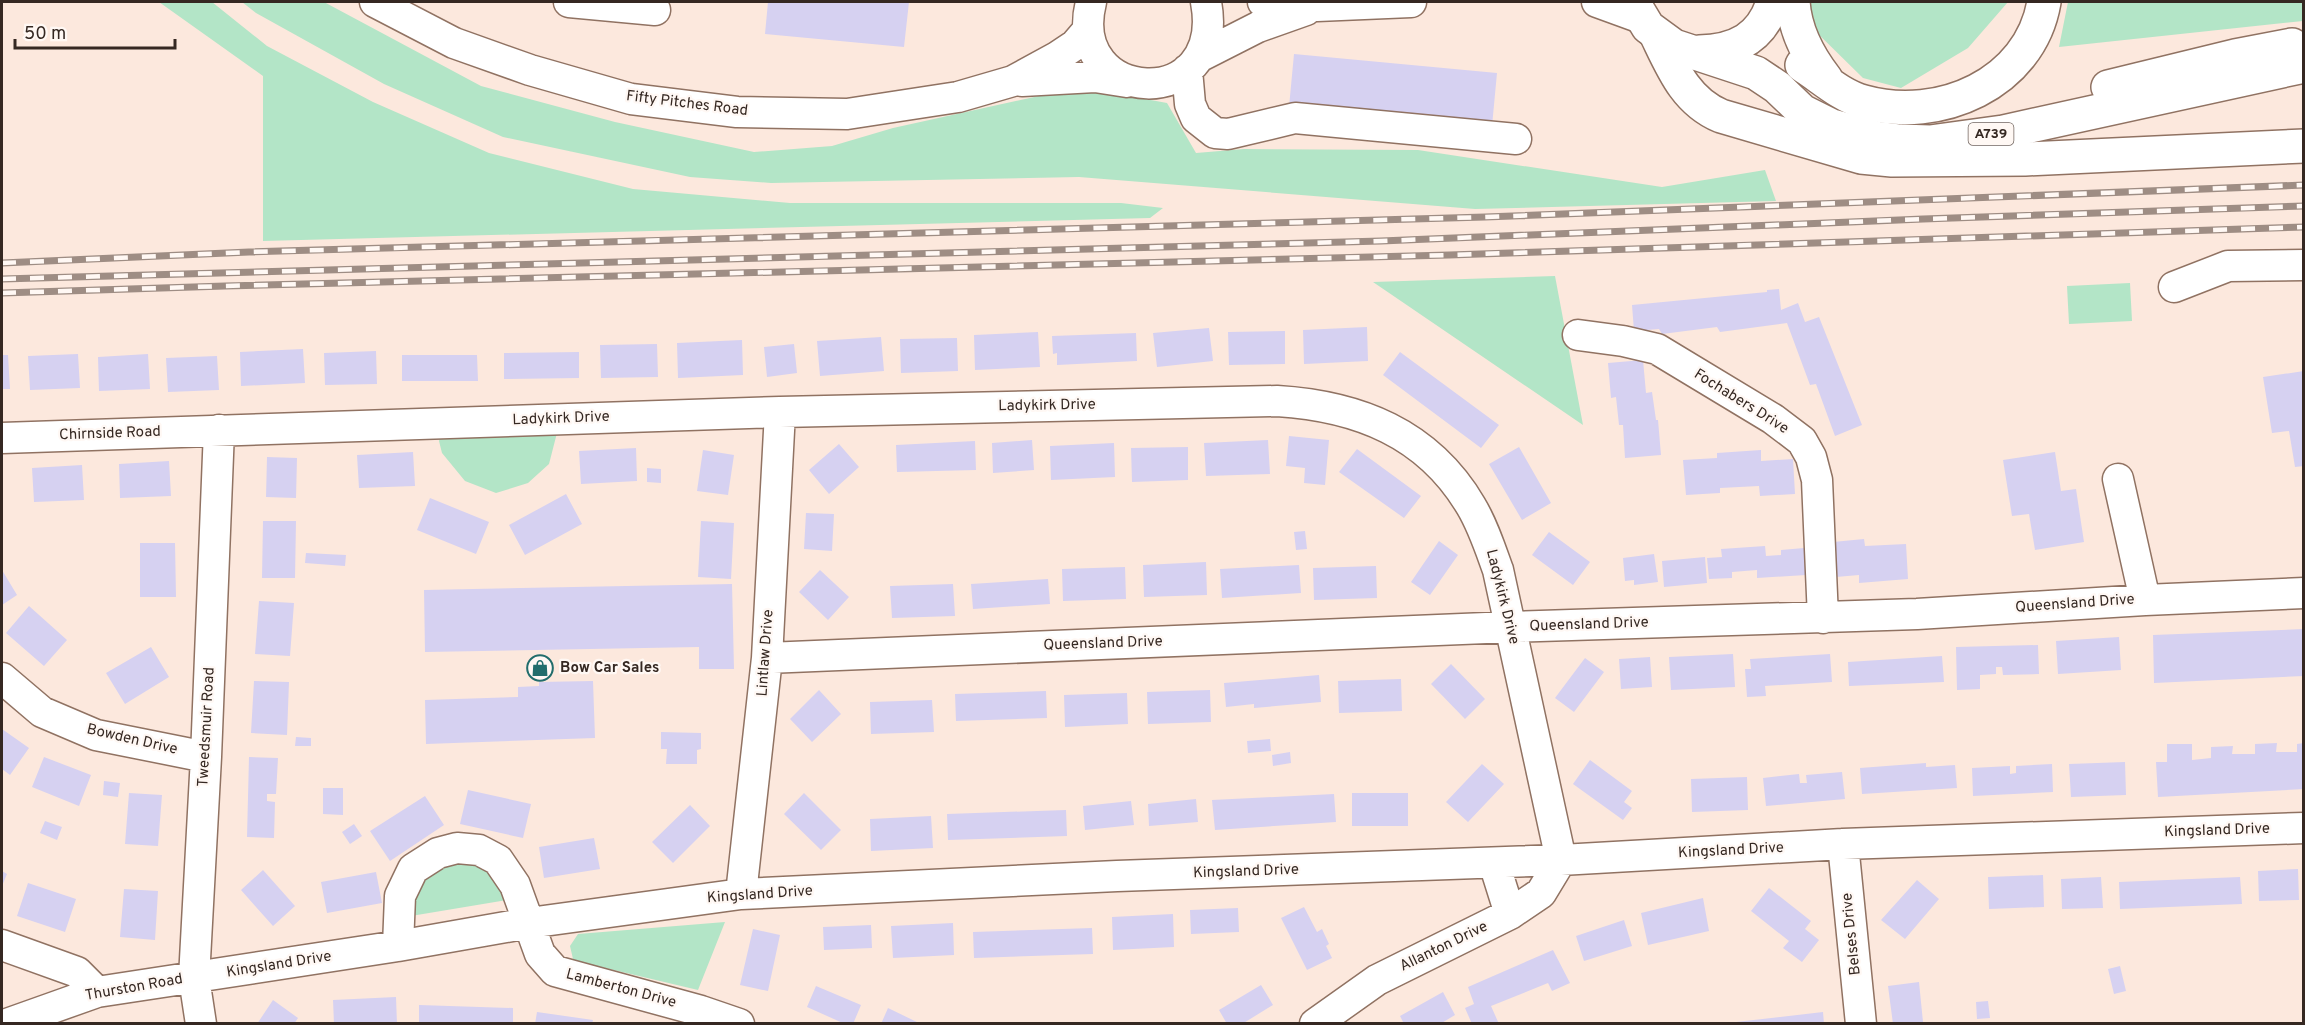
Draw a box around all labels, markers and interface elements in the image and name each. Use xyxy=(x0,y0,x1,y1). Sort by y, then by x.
scale bar xyxy=(15,12,176,50)
text: 50 m xyxy=(24,23,66,46)
street label: Fifty Pitches Road xyxy=(625,87,749,121)
road number: A739 xyxy=(1968,123,2014,145)
street label: Fochabers Drive xyxy=(1690,365,1792,439)
street label: Ladykirk Drive xyxy=(998,396,1096,416)
street label: Ladykirk Drive xyxy=(512,408,610,430)
street label: Chirnside Road xyxy=(59,423,161,445)
street label: Ladykirk Drive xyxy=(1481,547,1523,647)
street label: Queensland Drive xyxy=(2015,590,2135,618)
street label: Lintlaw Drive xyxy=(753,609,779,697)
street label: Queensland Drive xyxy=(1529,613,1649,637)
street label: Queensland Drive xyxy=(1043,632,1163,656)
shop icon: Bow Car Sales xyxy=(525,653,555,683)
place label: Bow Car Sales xyxy=(560,659,659,678)
street label: Tweedsmuir Road xyxy=(194,667,220,787)
street label: Bowden Drive xyxy=(85,720,179,760)
street label: Kingsland Drive xyxy=(2164,820,2270,842)
street label: Kingsland Drive xyxy=(1678,839,1784,863)
street label: Kingsland Drive xyxy=(1193,861,1299,883)
street label: Kingsland Drive xyxy=(706,882,814,908)
street label: Belses Drive xyxy=(1838,892,1866,976)
street label: Allanton Drive xyxy=(1397,917,1491,977)
street label: Kingsland Drive xyxy=(225,947,333,983)
street label: Lamberton Drive xyxy=(564,965,678,1013)
street label: Thurston Road xyxy=(84,970,184,1006)

